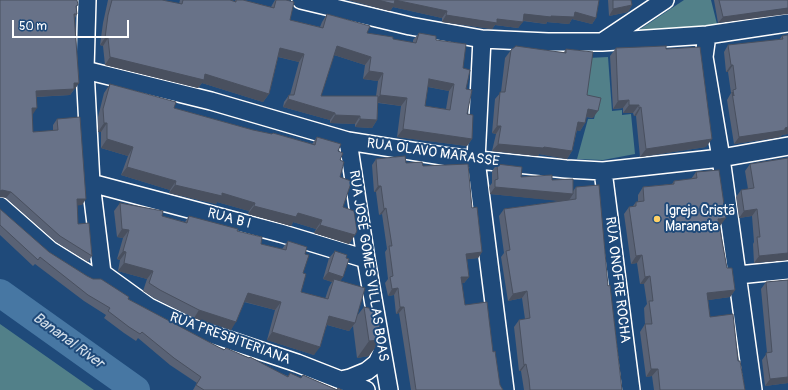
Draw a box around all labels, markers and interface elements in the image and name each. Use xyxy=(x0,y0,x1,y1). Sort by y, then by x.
scale bar xyxy=(14,12,131,38)
text: 50 m xyxy=(19,19,47,34)
street label: RUA OLAVO MARASSE xyxy=(366,135,500,171)
street label: RUA JOSÉ GOMES VILLAS BOAS xyxy=(345,169,391,363)
place label: Igreja Cristã Maranata xyxy=(665,203,736,236)
street label: RUA B I xyxy=(205,205,253,233)
marker: Igreja Cristã Maranata xyxy=(652,214,662,224)
street label: RUA ONOFRE ROCHA xyxy=(601,216,633,344)
water label: Bananal River xyxy=(29,309,107,373)
street label: RUA PRESBITERIANA xyxy=(167,309,293,369)

